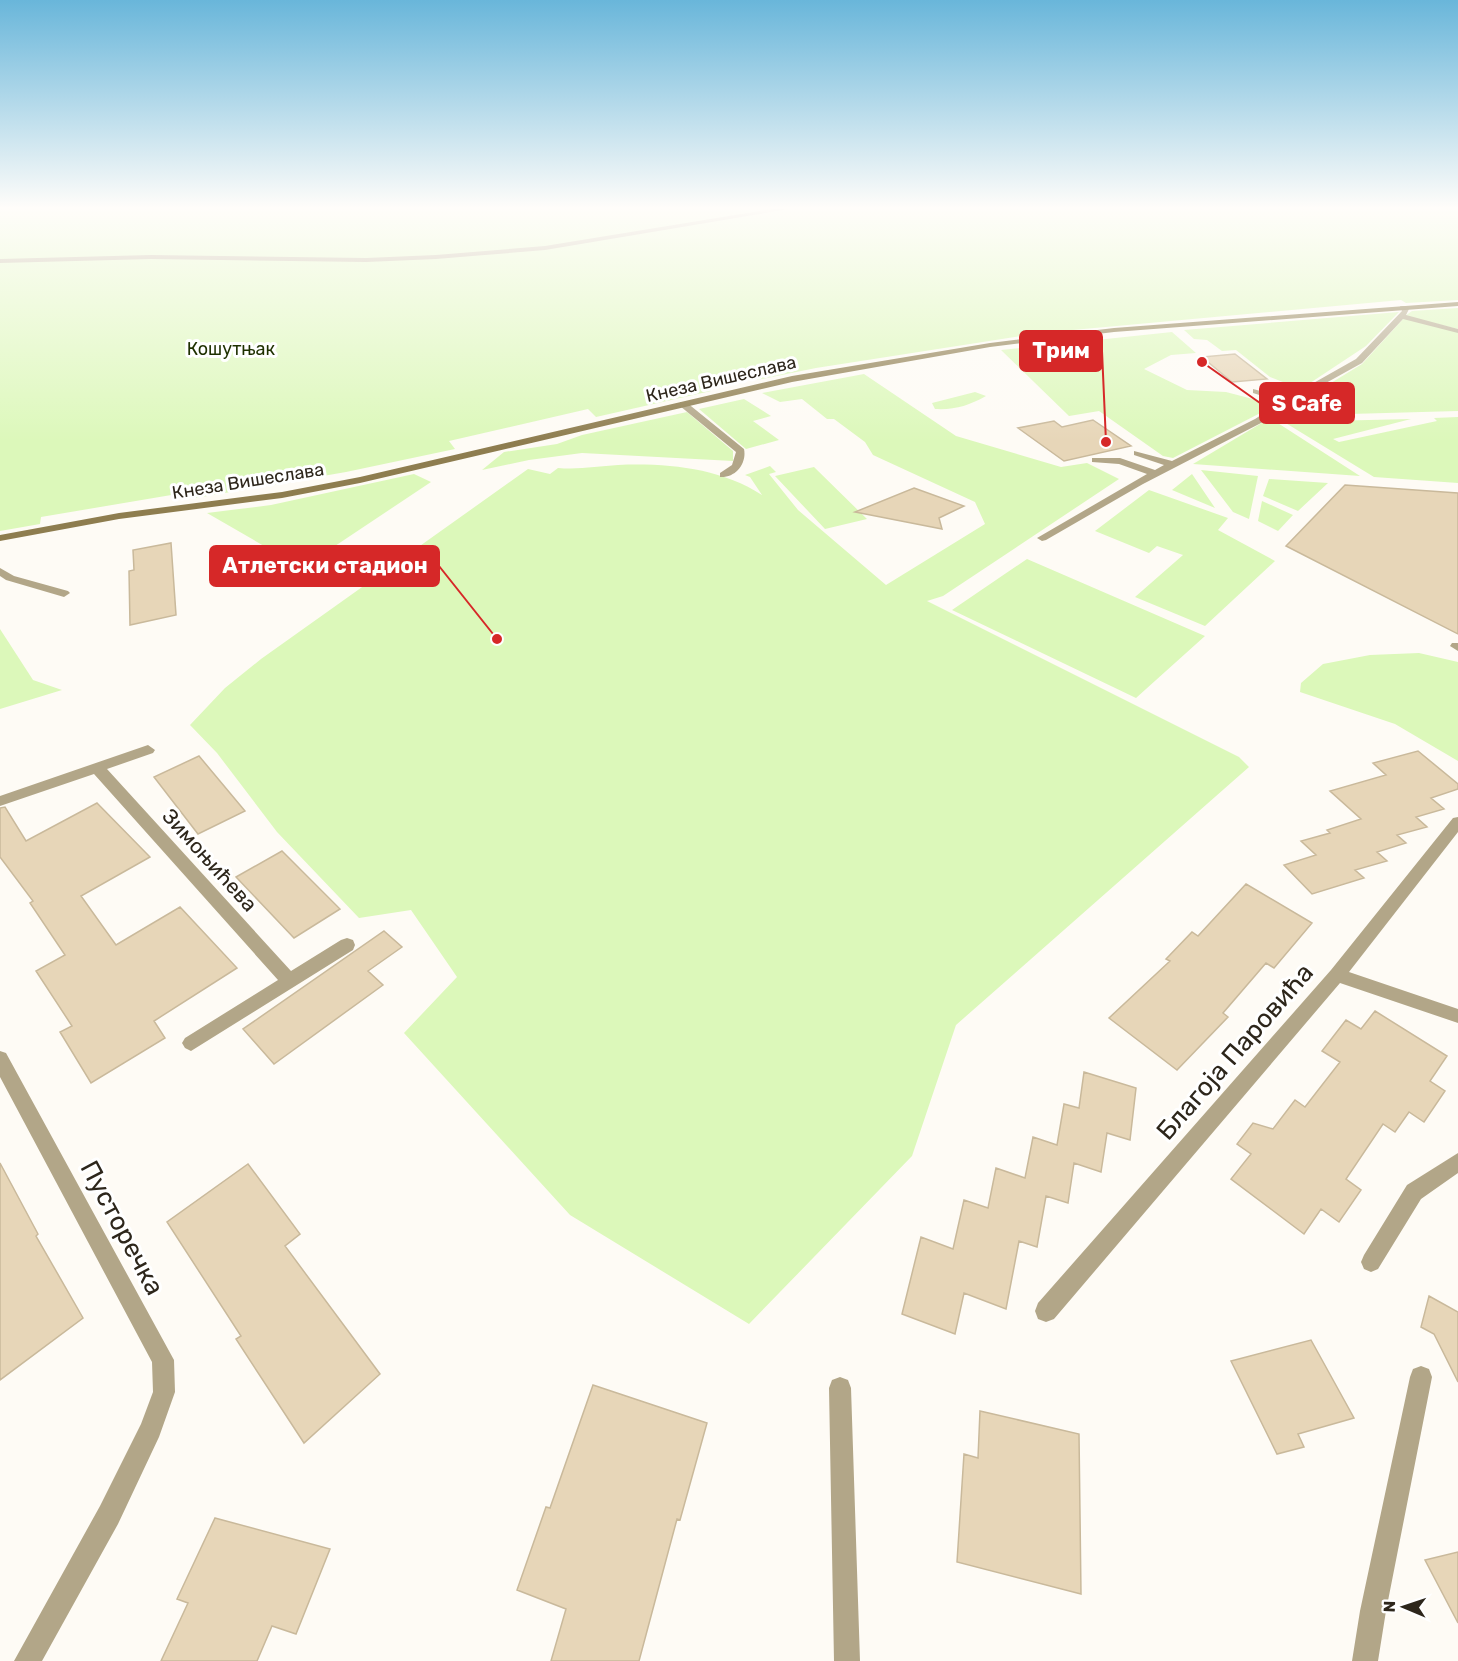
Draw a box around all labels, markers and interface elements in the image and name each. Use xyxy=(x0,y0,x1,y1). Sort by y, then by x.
callout: Трим xyxy=(1020,331,1102,371)
text: Трим xyxy=(1032,337,1090,364)
park label: Кошутњак xyxy=(187,338,276,360)
street label: Кнеза Вишеслава xyxy=(644,351,798,407)
callout: S Cafe xyxy=(1260,383,1354,423)
text: S Cafe xyxy=(1272,390,1342,417)
street label: Кнеза Вишеслава xyxy=(170,458,326,504)
callout: Атлетски стадион xyxy=(210,546,439,586)
text: Атлетски стадион xyxy=(222,552,428,579)
street label: Зимоњићева xyxy=(157,803,263,917)
street label: Благоја Паровића xyxy=(1150,958,1320,1146)
street label: Пусторечка xyxy=(74,1156,170,1300)
north arrow xyxy=(1374,1577,1434,1637)
text: N xyxy=(1380,1600,1399,1613)

